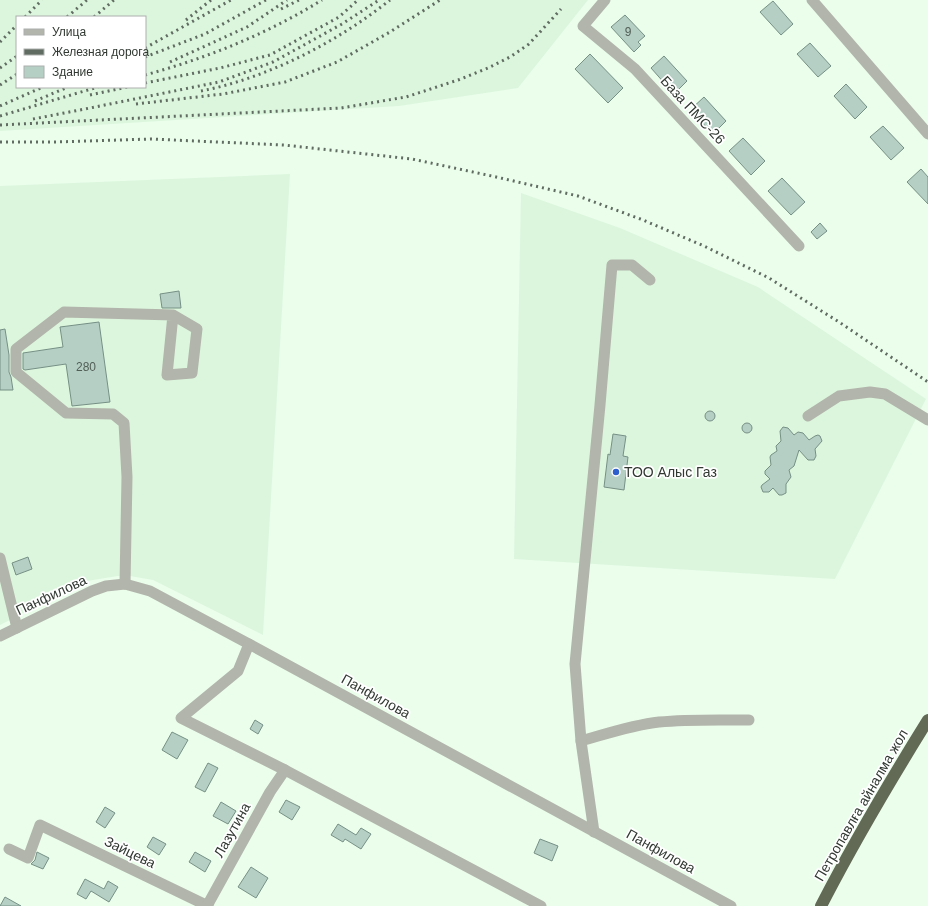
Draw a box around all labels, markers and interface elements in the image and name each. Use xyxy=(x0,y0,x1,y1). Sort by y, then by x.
legend xyxy=(16,16,146,88)
text: Улица xyxy=(52,25,86,39)
house number: 9 xyxy=(625,25,632,39)
text: Железная дорога xyxy=(52,45,149,59)
text: Здание xyxy=(52,65,93,79)
street label: База ПМС-26 xyxy=(657,73,729,147)
house number: 280 xyxy=(76,360,96,374)
place label: ТОО Алыс Газ xyxy=(624,464,717,480)
marker: ТОО Алыс Газ xyxy=(611,467,621,477)
street label: Панфилова xyxy=(13,572,89,618)
street label: Панфилова xyxy=(339,671,413,722)
street label: Петропавлға айналма жол xyxy=(811,726,911,884)
street label: Лазутина xyxy=(211,800,254,860)
street label: Панфилова xyxy=(624,826,698,877)
street label: Зайцева xyxy=(102,833,158,871)

